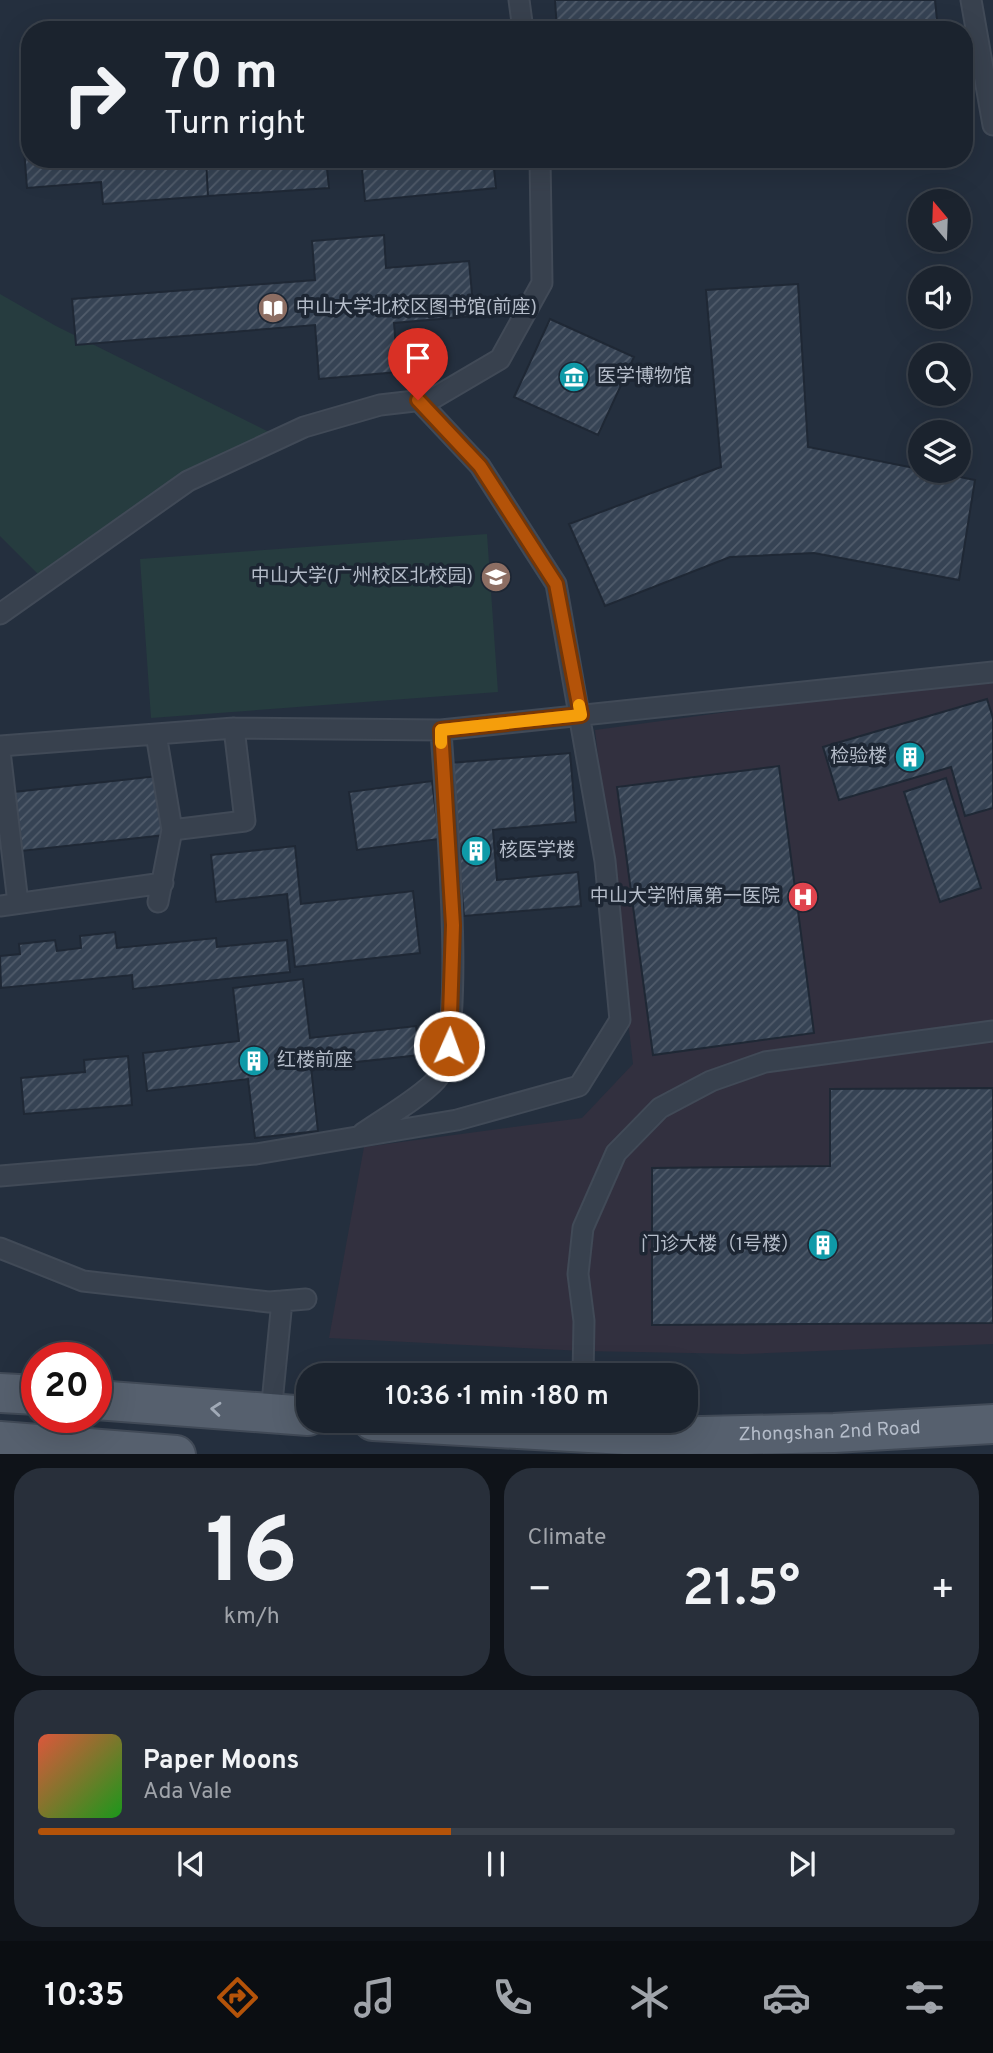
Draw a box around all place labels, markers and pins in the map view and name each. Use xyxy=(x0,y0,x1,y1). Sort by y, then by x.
library icon: 中山大学北校区图书馆(前座) xyxy=(256,291,290,325)
place label: 中山大学北校区图书馆(前座) xyxy=(296,296,537,320)
pin xyxy=(388,328,448,400)
museum icon: 医学博物馆 xyxy=(557,360,591,394)
place label: 医学博物馆 xyxy=(597,365,692,389)
school or university icon: 中山大学(广州校区北校园) xyxy=(479,560,513,594)
place label: 中山大学(广州校区北校园) xyxy=(251,565,473,589)
building icon: 检验楼 xyxy=(893,740,927,774)
place label: 检验楼 xyxy=(830,745,887,769)
building icon: 核医学楼 xyxy=(459,834,493,868)
place label: 核医学楼 xyxy=(499,839,575,863)
hospital icon: 中山大学附属第一医院 xyxy=(786,880,820,914)
place label: 中山大学附属第一医院 xyxy=(590,885,780,909)
building icon: 红楼前座 xyxy=(237,1044,271,1078)
place label: 红楼前座 xyxy=(277,1049,353,1073)
building icon: 门诊大楼（1号楼） xyxy=(806,1228,840,1262)
place label: 门诊大楼（1号楼） xyxy=(641,1233,800,1257)

